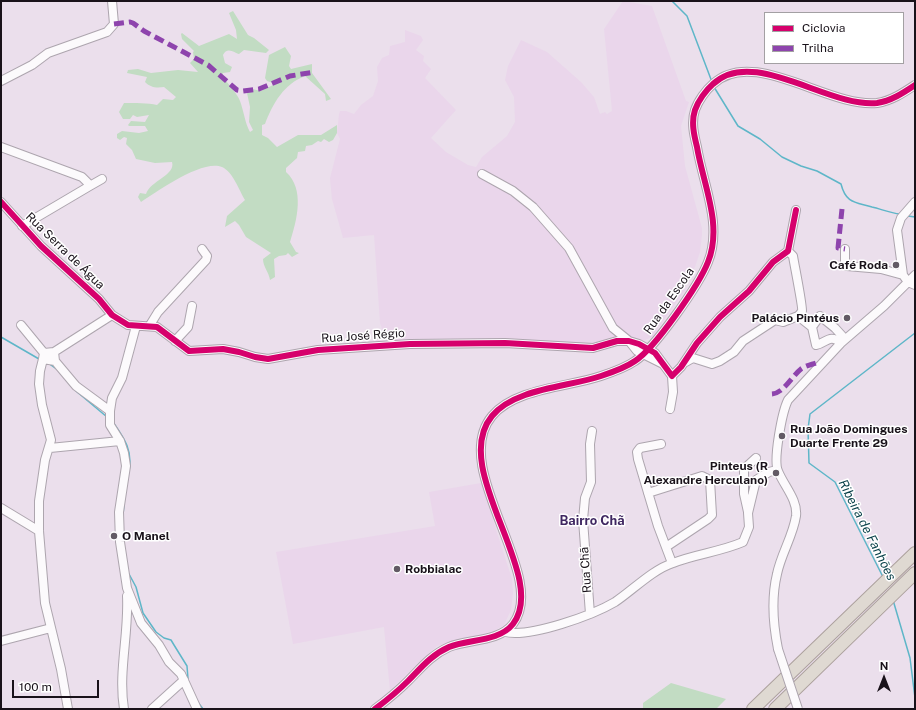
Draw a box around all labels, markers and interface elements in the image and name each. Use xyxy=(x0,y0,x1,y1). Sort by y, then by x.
legend xyxy=(764,12,904,64)
text: Ciclovia xyxy=(802,21,845,35)
text: Trilha xyxy=(802,41,834,55)
street label: Rua Serra de Água xyxy=(23,210,107,292)
place label: Café Roda xyxy=(829,258,888,272)
marker: Café Roda xyxy=(891,260,901,270)
street label: Rua da Escola xyxy=(641,265,697,337)
place label: Palácio Pintéus xyxy=(751,311,839,325)
marker: Palácio Pintéus xyxy=(842,313,852,323)
street label: Rua José Régio xyxy=(321,326,405,346)
place label: Rua João Domingues Duarte Frente 29 xyxy=(790,422,907,450)
marker: Rua João Domingues Duarte Frente 29 xyxy=(777,431,787,441)
place label: Pinteus (R Alexandre Herculano) xyxy=(643,459,768,487)
marker: Pinteus (R Alexandre Herculano) xyxy=(771,468,781,478)
water label: Ribeira de Fanhões xyxy=(835,477,899,583)
district label: Bairro Chã xyxy=(559,513,625,529)
place label: O Manel xyxy=(122,529,170,543)
marker: O Manel xyxy=(109,531,119,541)
street label: Rua Chã xyxy=(577,546,595,594)
place label: Robbialac xyxy=(405,562,462,576)
marker: Robbialac xyxy=(392,564,402,574)
north arrow xyxy=(864,658,904,698)
text: N xyxy=(880,660,888,672)
scale bar xyxy=(14,672,101,698)
text: 100 m xyxy=(19,680,52,694)

